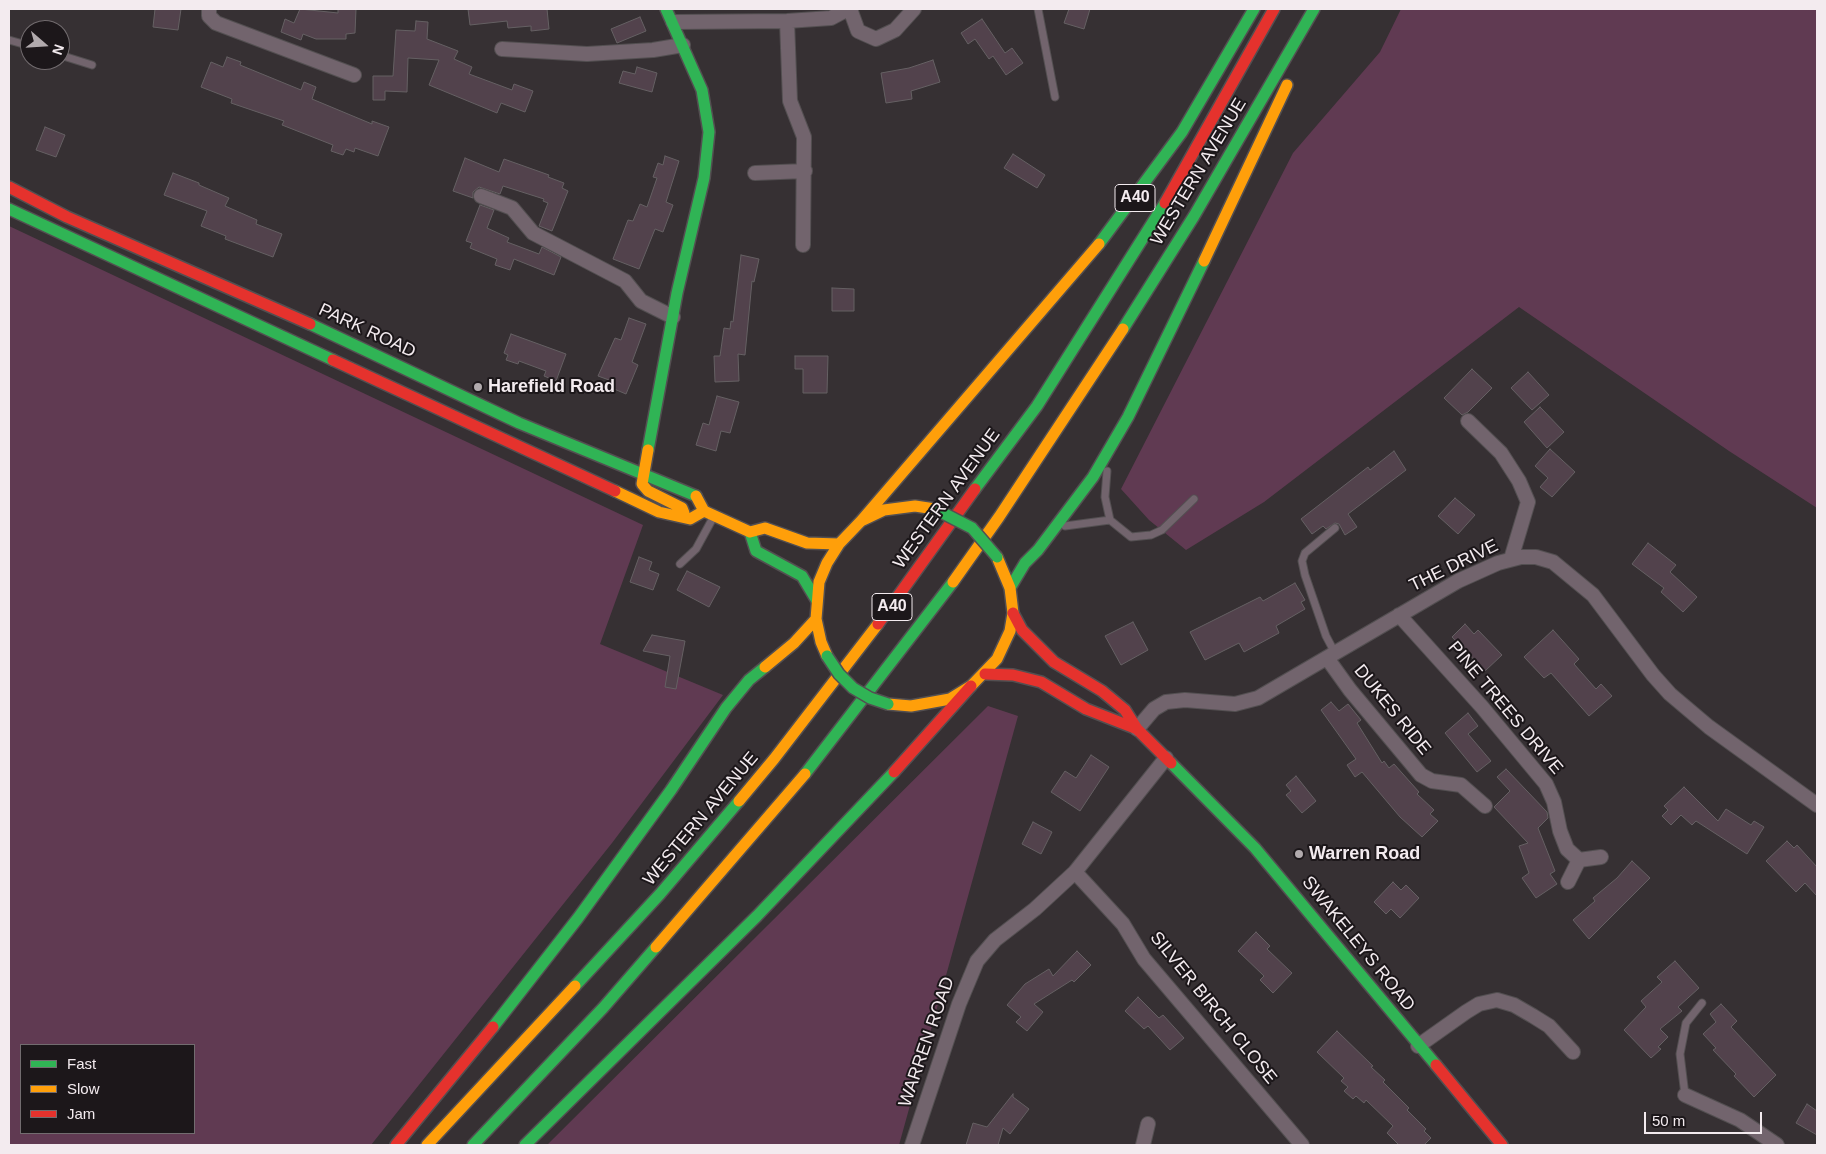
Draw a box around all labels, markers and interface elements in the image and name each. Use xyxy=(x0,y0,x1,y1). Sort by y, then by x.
north arrow xyxy=(20,20,70,70)
text: N xyxy=(49,42,67,57)
street label: WESTERN AVENUE xyxy=(1147,95,1251,249)
road number: A40 xyxy=(1115,184,1155,212)
street label: PARK ROAD xyxy=(315,299,419,363)
place label: Harefield Road xyxy=(488,376,615,398)
marker: Harefield Road xyxy=(472,381,484,393)
street label: WESTERN AVENUE xyxy=(889,425,1005,573)
street label: THE DRIVE xyxy=(1406,535,1502,597)
road number: A40 xyxy=(872,594,912,620)
street label: PINE TREES DRIVE xyxy=(1443,637,1567,779)
street label: DUKES RIDE xyxy=(1349,660,1435,760)
street label: WESTERN AVENUE xyxy=(639,748,763,890)
place label: Warren Road xyxy=(1309,843,1420,865)
marker: Warren Road xyxy=(1293,848,1305,860)
street label: SWAKELEYS ROAD xyxy=(1297,872,1419,1016)
street label: SILVER BIRCH CLOSE xyxy=(1145,927,1281,1089)
street label: WARREN ROAD xyxy=(895,974,959,1110)
legend xyxy=(20,1044,195,1134)
text: Fast xyxy=(67,1055,96,1072)
text: Slow xyxy=(67,1080,100,1097)
scale bar xyxy=(1646,1102,1764,1134)
text: Jam xyxy=(67,1105,95,1122)
text: 50 m xyxy=(1652,1112,1685,1129)

